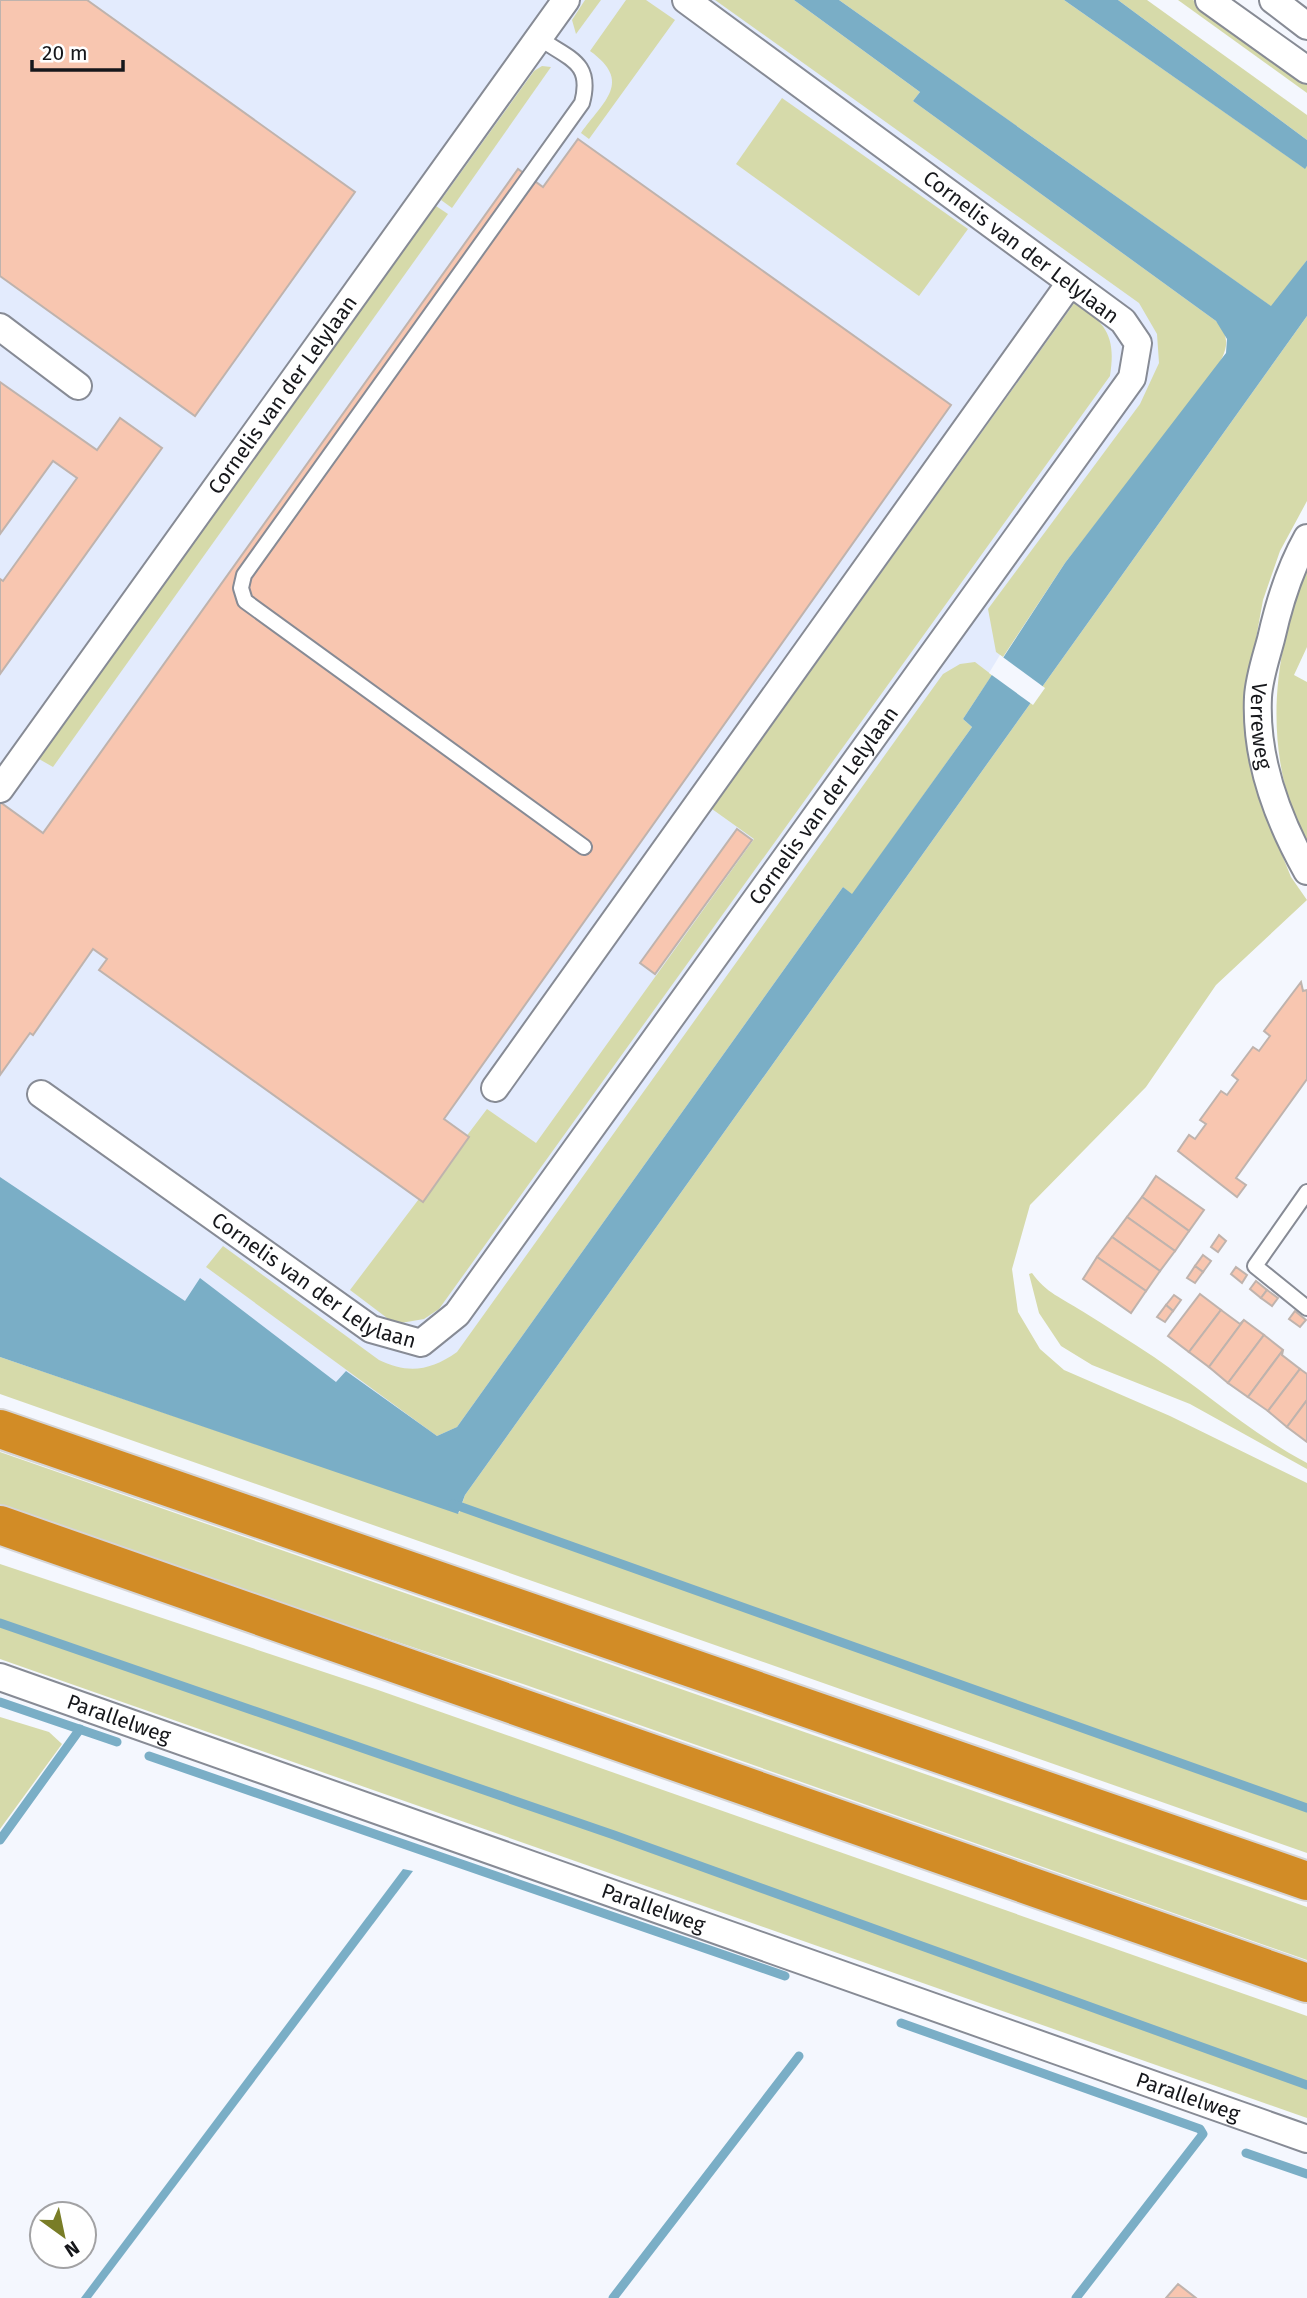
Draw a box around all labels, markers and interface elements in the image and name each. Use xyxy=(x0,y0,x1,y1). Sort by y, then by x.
scale bar xyxy=(32,28,122,72)
text: 20 m xyxy=(42,40,88,66)
street label: Cornelis van der Lelylaan xyxy=(918,165,1124,329)
street label: Cornelis van der Lelylaan xyxy=(203,290,363,500)
street label: Verreweg xyxy=(1245,681,1278,772)
street label: Cornelis van der Lelylaan xyxy=(743,701,904,910)
street label: Cornelis van der Lelylaan xyxy=(207,1207,419,1354)
street label: Parallelweg xyxy=(63,1689,174,1749)
street label: Parallelweg xyxy=(598,1878,709,1938)
street label: Parallelweg xyxy=(1133,2067,1243,2127)
north arrow xyxy=(28,2200,98,2270)
text: N xyxy=(60,2236,84,2262)

